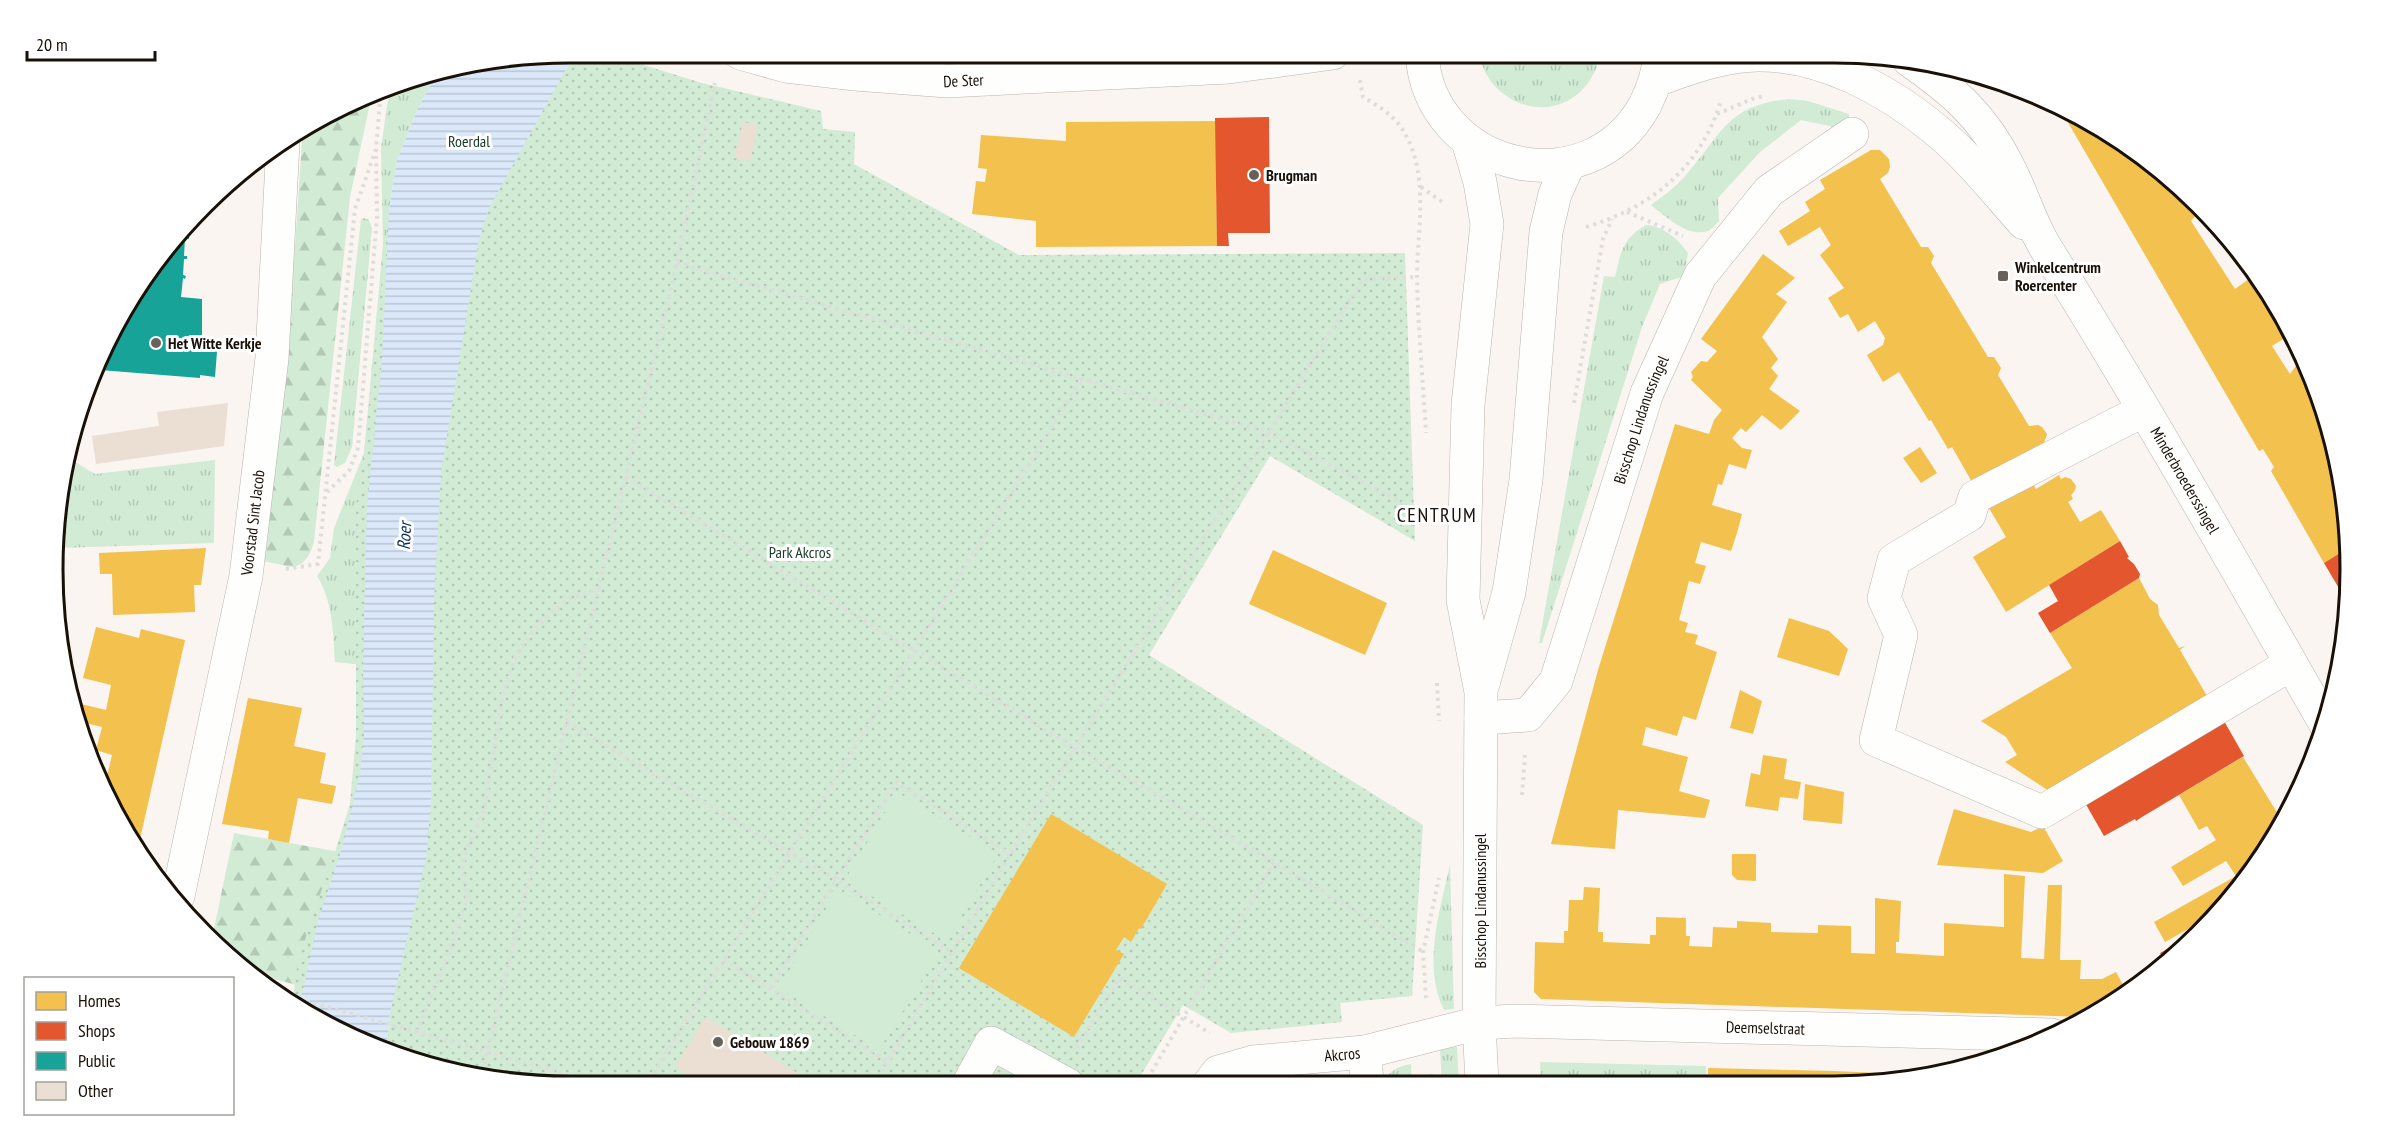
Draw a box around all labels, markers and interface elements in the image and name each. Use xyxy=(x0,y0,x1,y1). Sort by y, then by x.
scale bar xyxy=(27,24,154,62)
text: 20 m xyxy=(36,33,68,56)
street label: De Ster xyxy=(943,69,985,91)
park label: Roerdal xyxy=(448,131,490,151)
place label: Brugman xyxy=(1266,165,1317,185)
marker: Brugman xyxy=(1247,168,1261,182)
place label: Winkelcentrum Roercenter xyxy=(2014,257,2101,295)
marker: Winkelcentrum Roercenter xyxy=(1996,269,2010,283)
place label: Het Witte Kerkje xyxy=(168,333,262,353)
marker: Het Witte Kerkje xyxy=(149,336,163,350)
street label: Bisschop Lindanussingel xyxy=(1609,352,1673,486)
street label: Minderbroederssingel xyxy=(2146,423,2224,537)
street label: Voorstad Sint Jacob xyxy=(236,469,269,577)
district label: CENTRUM xyxy=(1397,502,1477,528)
water label: Roer xyxy=(392,518,416,551)
park label: Park Akcros xyxy=(769,542,831,562)
street label: Bisschop Lindanussingel xyxy=(1470,833,1490,968)
legend xyxy=(24,977,234,1115)
text: Homes xyxy=(78,989,121,1012)
street label: Deemselstraat xyxy=(1726,1016,1806,1039)
text: Shops xyxy=(78,1019,115,1042)
place label: Gebouw 1869 xyxy=(730,1032,809,1052)
marker: Gebouw 1869 xyxy=(711,1035,725,1049)
street label: Akcros xyxy=(1323,1042,1361,1066)
text: Public xyxy=(78,1049,116,1072)
text: Other xyxy=(78,1079,113,1102)

